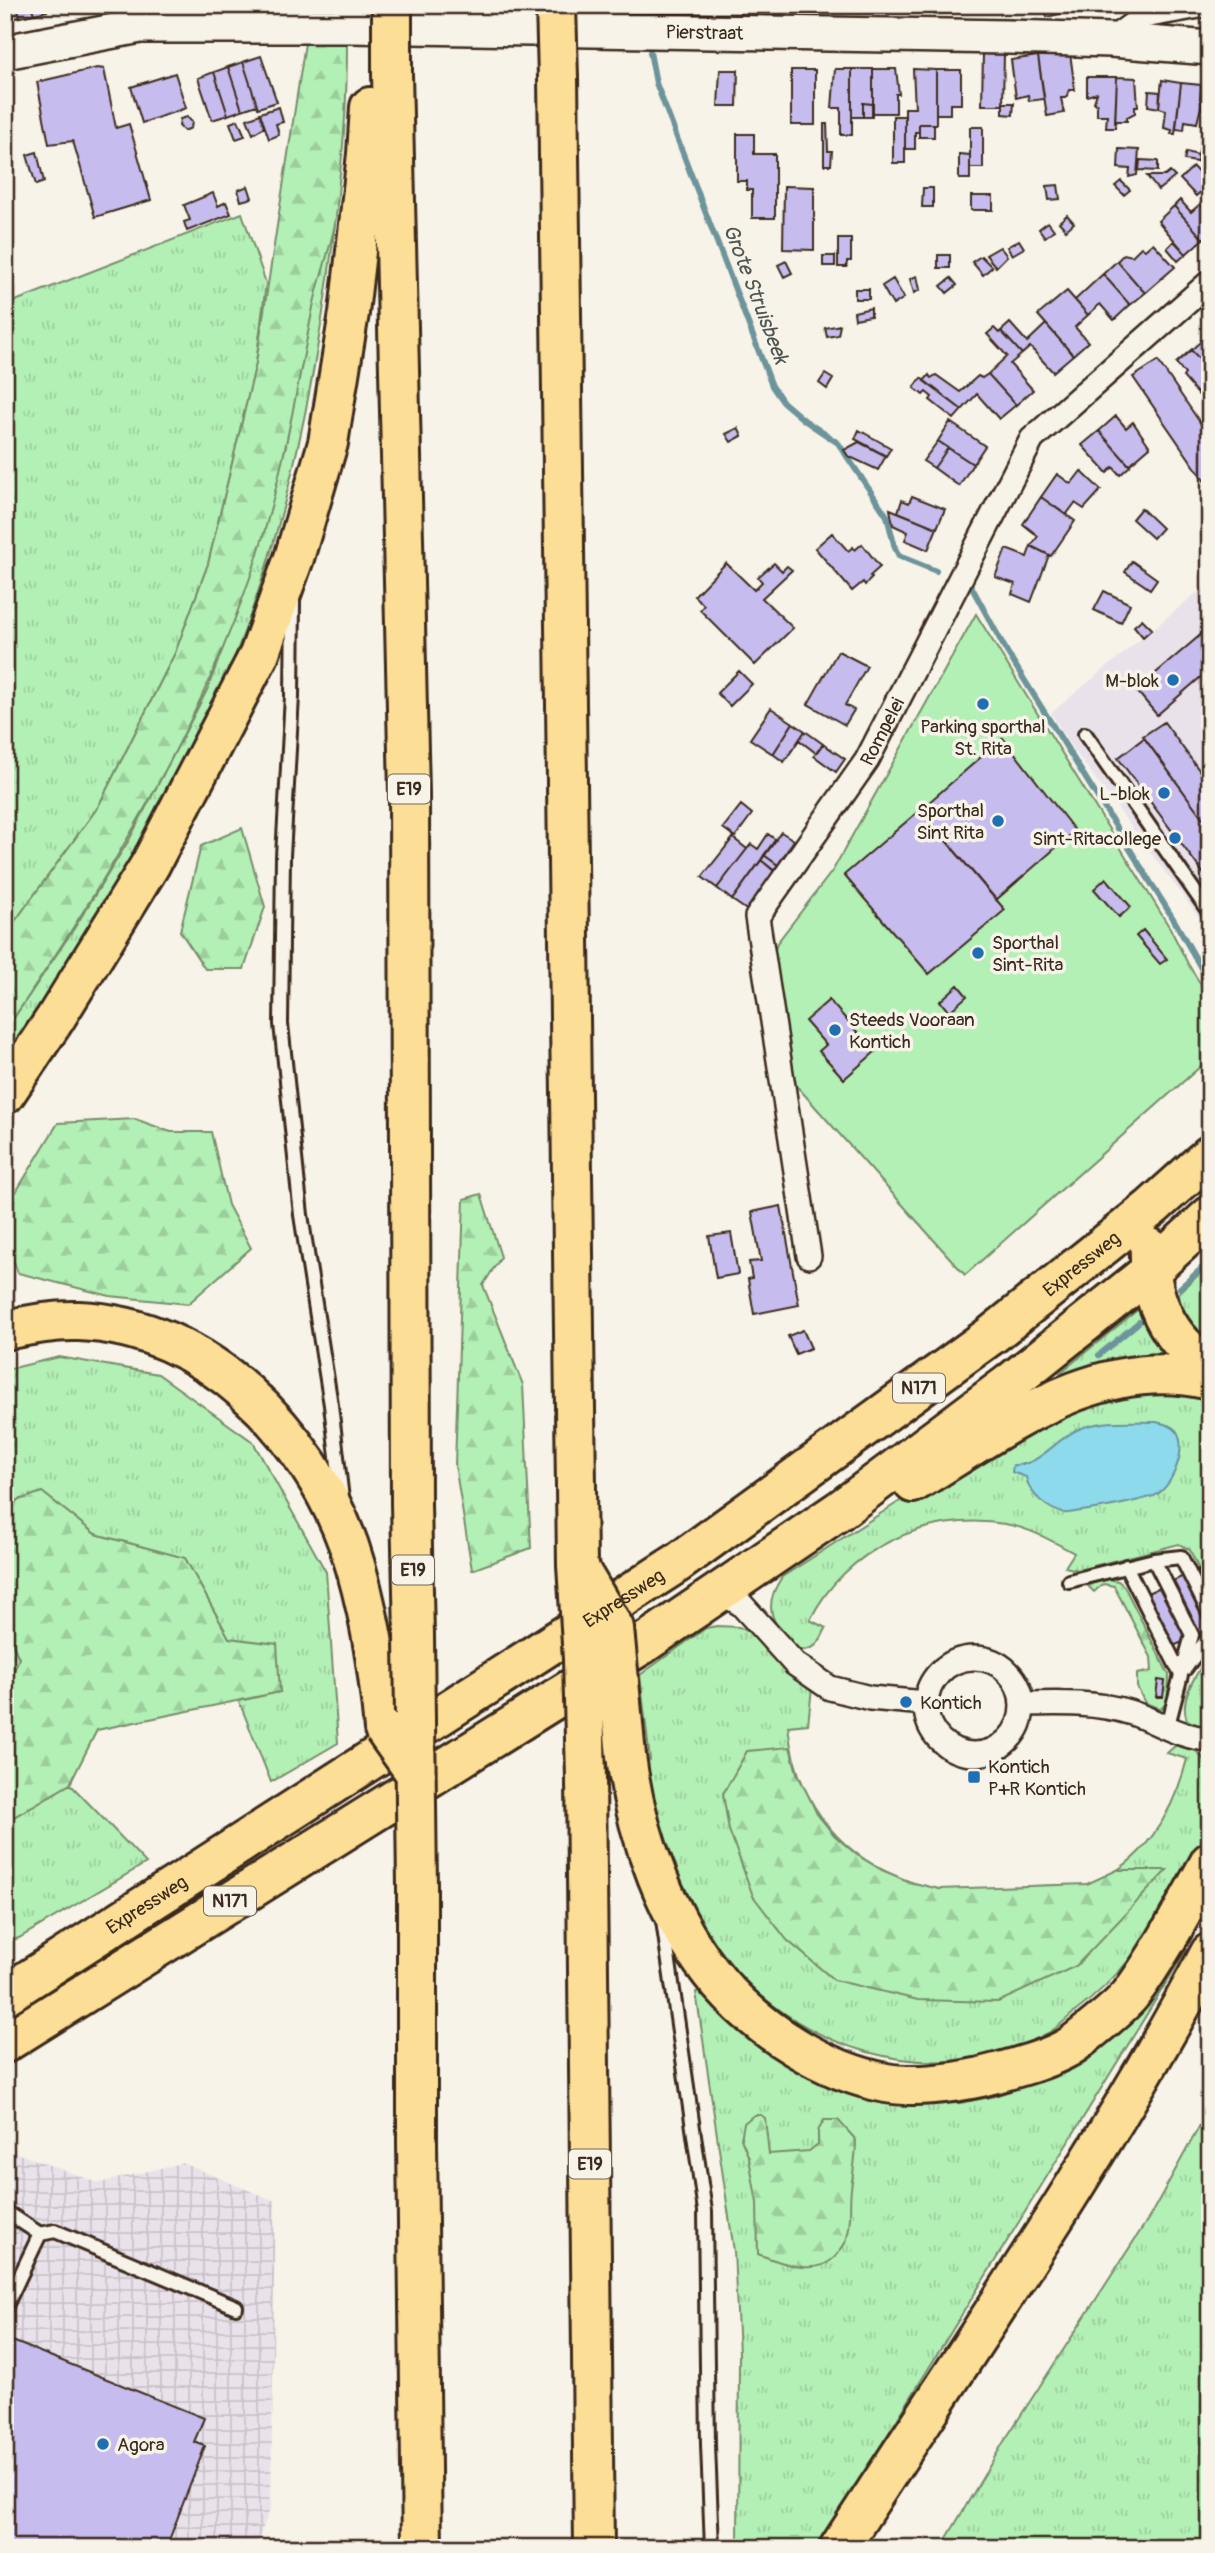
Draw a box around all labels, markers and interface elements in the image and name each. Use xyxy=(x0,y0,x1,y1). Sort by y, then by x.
street label: Pierstraat xyxy=(665,20,744,46)
water label: Grote Struisbeek xyxy=(717,221,795,370)
place label: M-blok xyxy=(1105,669,1159,693)
marker: M-blok xyxy=(1165,672,1181,688)
street label: Rompelei xyxy=(855,694,910,770)
marker: Parking sporthal St. Rita xyxy=(975,696,991,712)
place label: Parking sporthal St. Rita xyxy=(920,715,1046,761)
road number: E19 xyxy=(388,774,430,804)
place label: L-blok xyxy=(1099,782,1150,806)
marker: L-blok xyxy=(1156,785,1172,801)
place label: Sporthal Sint Rita xyxy=(917,799,984,845)
marker: Sporthal Sint Rita xyxy=(990,813,1006,829)
place label: Sint-Ritacollege xyxy=(1032,827,1162,851)
marker: Sint-Ritacollege xyxy=(1167,830,1183,846)
place label: Sporthal Sint-Rita xyxy=(992,931,1064,977)
marker: Sporthal Sint-Rita xyxy=(970,945,986,961)
place label: Steeds Vooraan Kontich xyxy=(849,1008,975,1054)
marker: Steeds Vooraan Kontich xyxy=(827,1022,843,1038)
street label: Expressweg xyxy=(1038,1226,1125,1302)
road number: N171 xyxy=(893,1373,945,1402)
road number: E19 xyxy=(392,1555,434,1584)
street label: Expressweg xyxy=(579,1564,669,1634)
place label: Kontich xyxy=(920,1691,982,1715)
marker: Kontich xyxy=(898,1694,914,1710)
place label: Kontich P+R Kontich xyxy=(988,1755,1086,1801)
marker: Kontich P+R Kontich xyxy=(966,1769,982,1785)
street label: Expressweg xyxy=(102,1870,192,1940)
road number: N171 xyxy=(204,1886,256,1915)
road number: E19 xyxy=(569,2150,611,2178)
place label: Agora xyxy=(117,2433,165,2457)
marker: Agora xyxy=(95,2436,111,2452)

